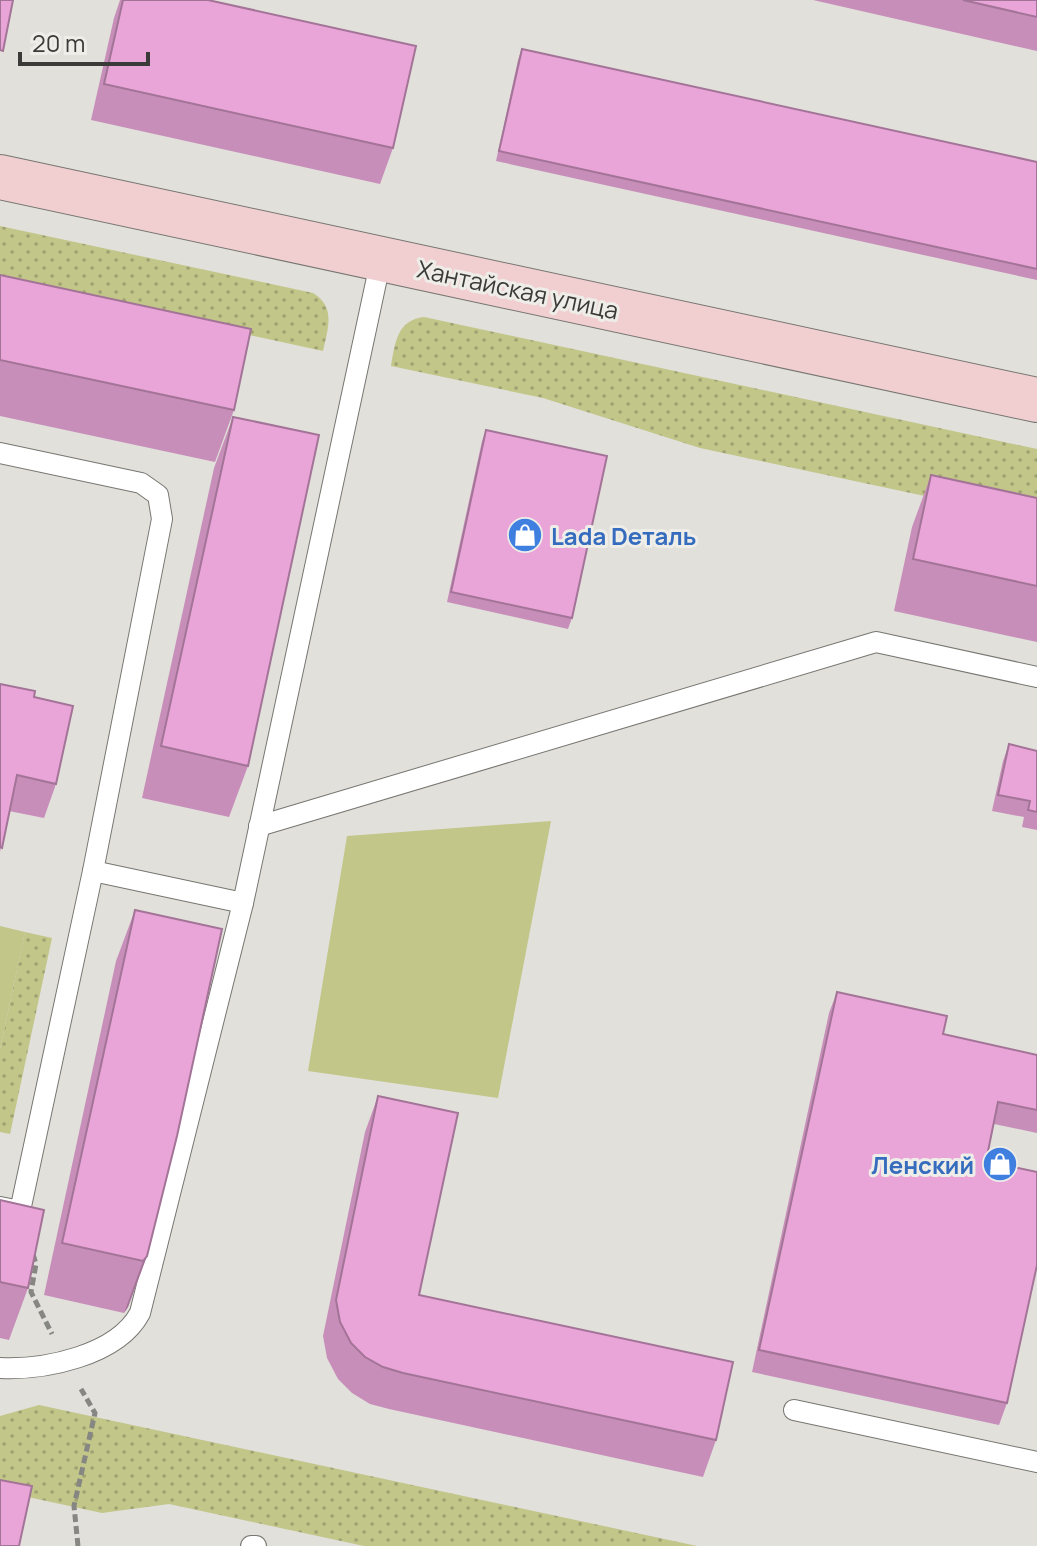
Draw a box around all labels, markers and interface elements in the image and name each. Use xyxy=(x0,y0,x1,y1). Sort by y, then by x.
scale bar xyxy=(20,16,148,66)
text: 20 m xyxy=(32,26,85,59)
street label: Хантайская улица xyxy=(414,252,622,326)
shop icon: Lada Dеталь xyxy=(506,516,544,554)
place label: Lada Dеталь xyxy=(551,519,696,552)
shop icon: Ленский xyxy=(981,1145,1019,1183)
place label: Ленский xyxy=(871,1148,974,1181)

